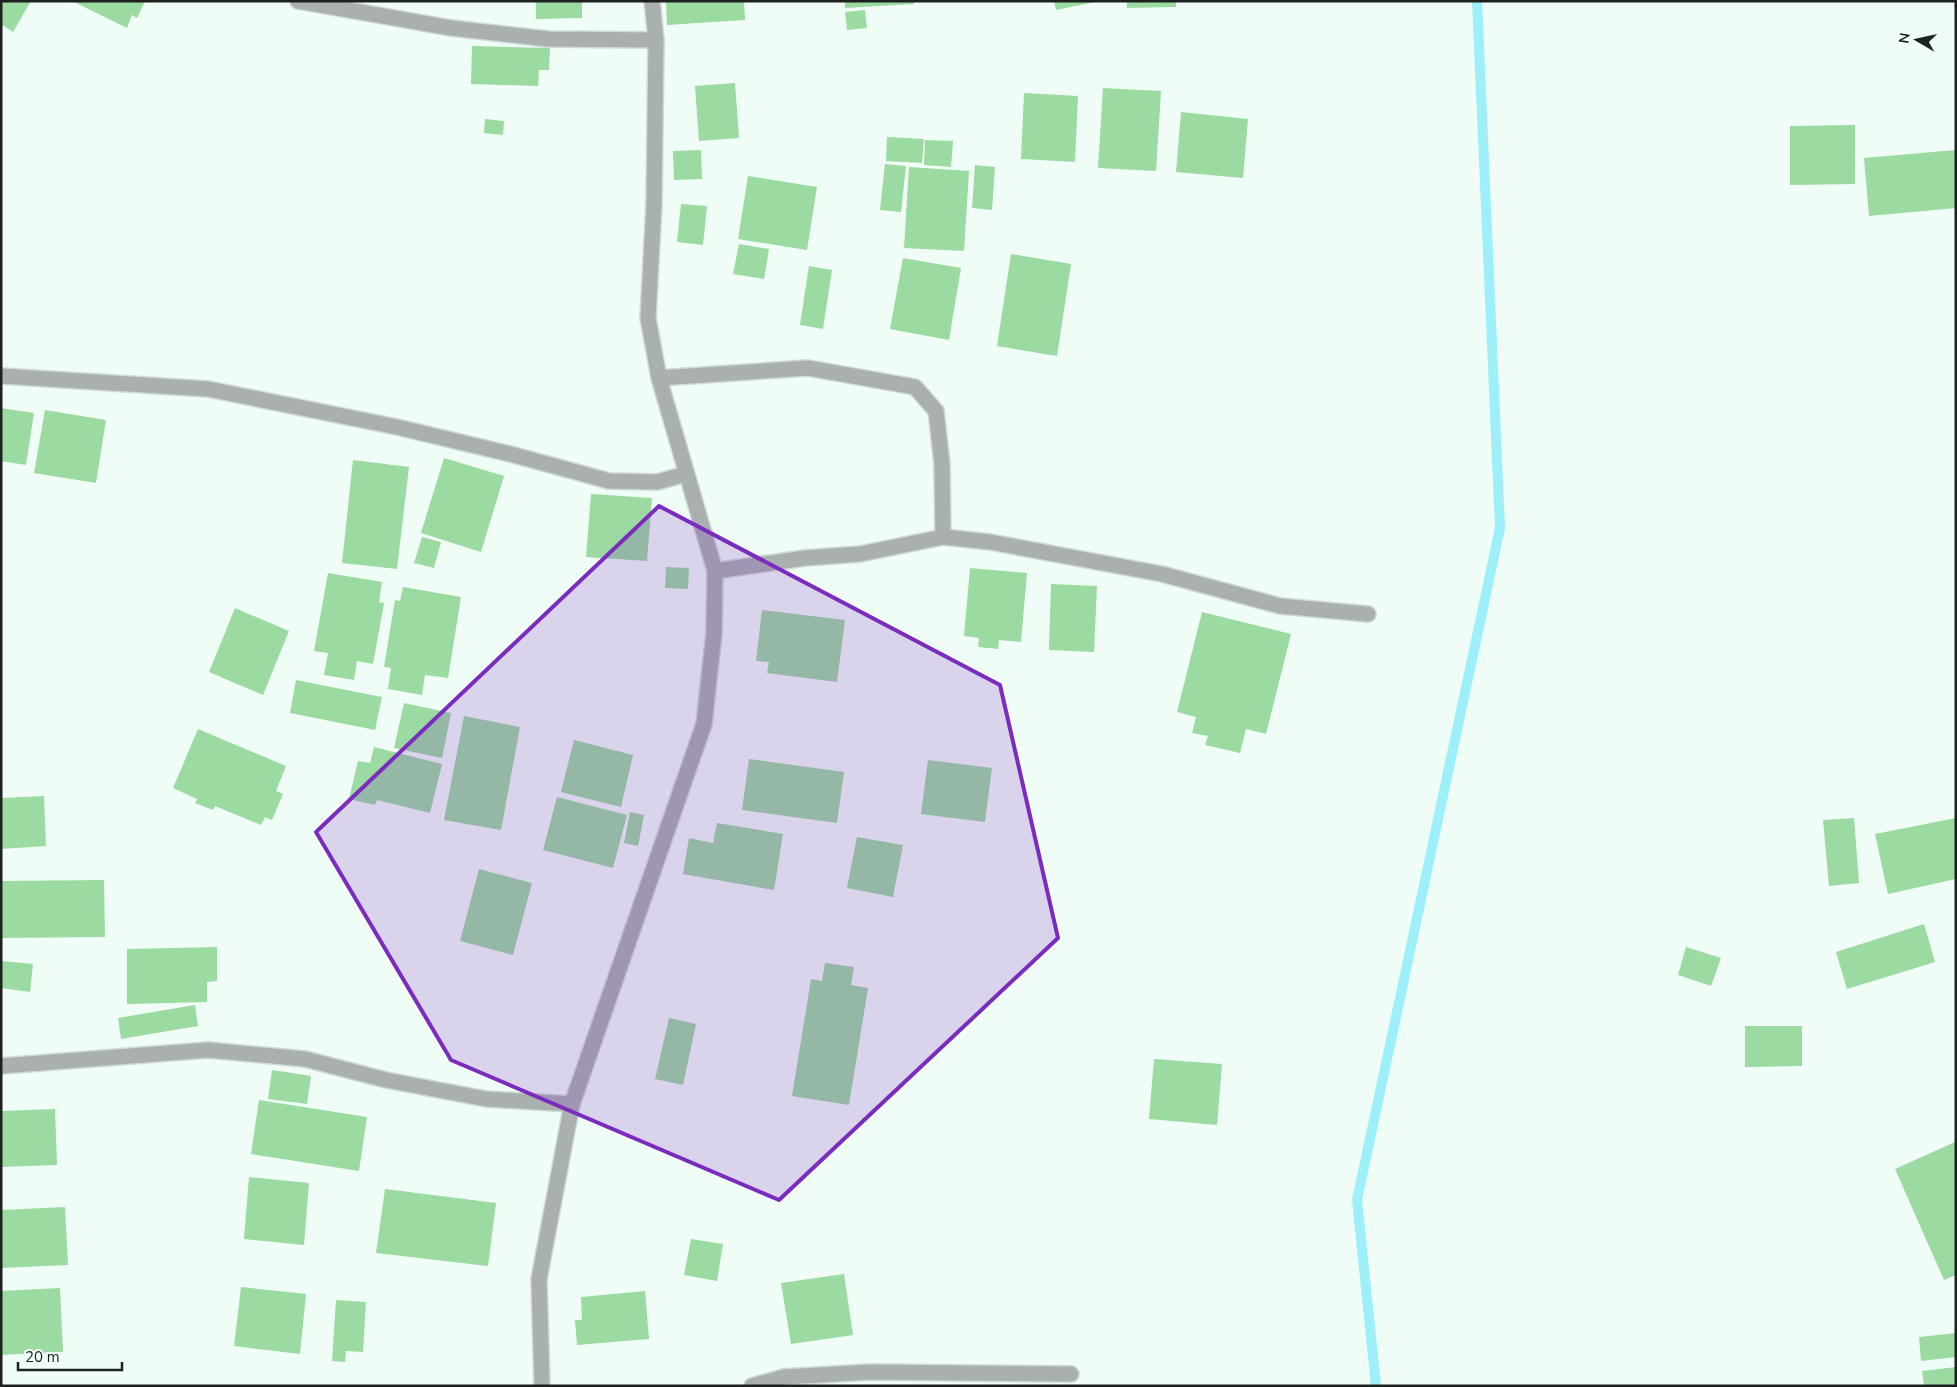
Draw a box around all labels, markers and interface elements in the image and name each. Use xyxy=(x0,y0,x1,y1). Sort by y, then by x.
north arrow xyxy=(1892,15,1942,65)
text: N xyxy=(1894,31,1915,45)
scale bar xyxy=(18,1340,121,1372)
text: 20 m xyxy=(25,1347,60,1367)

